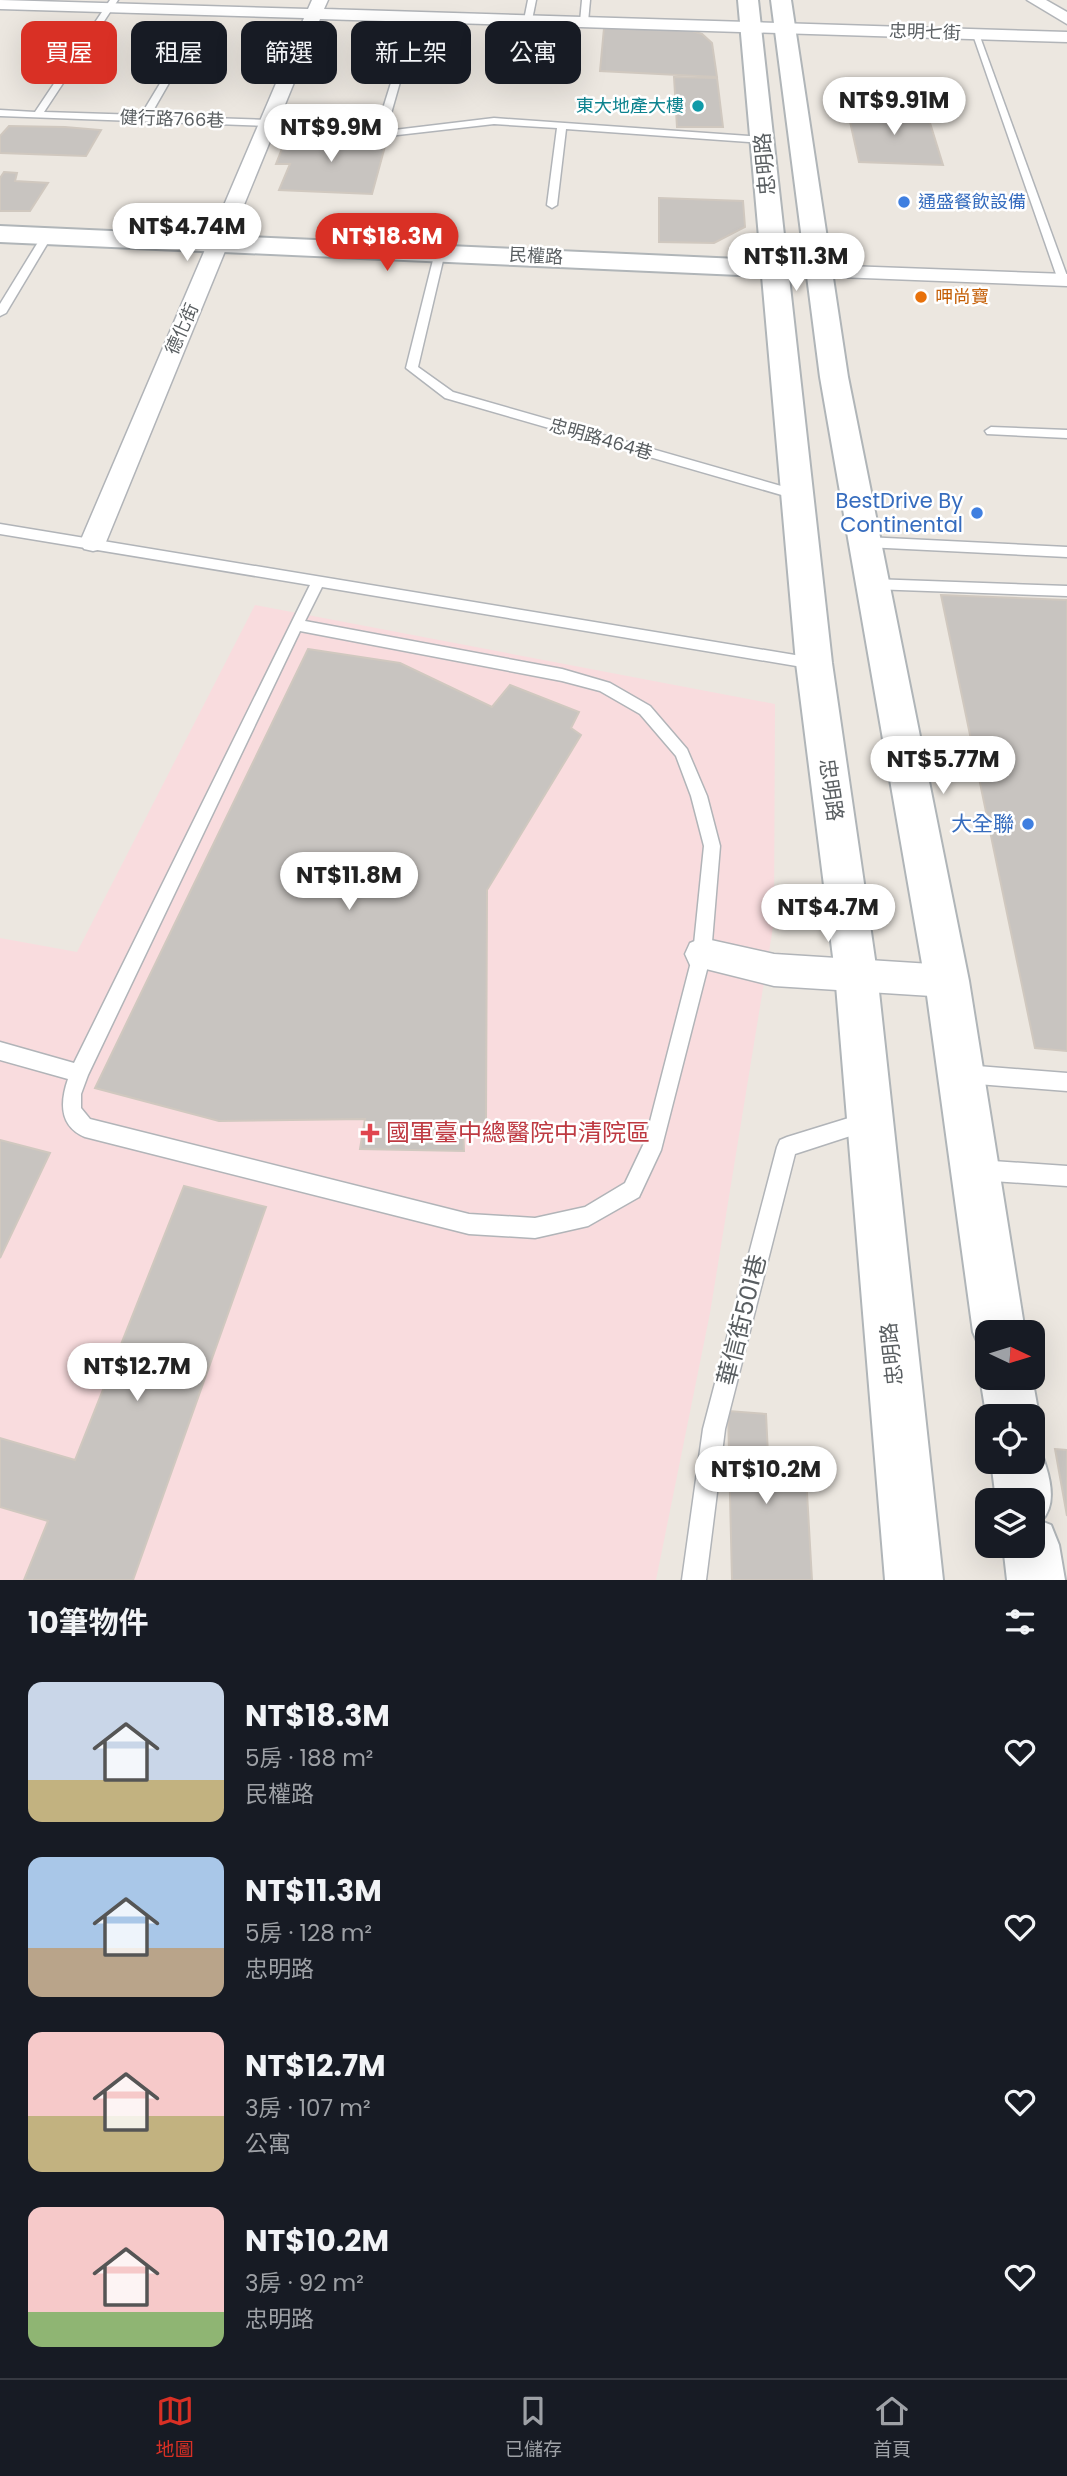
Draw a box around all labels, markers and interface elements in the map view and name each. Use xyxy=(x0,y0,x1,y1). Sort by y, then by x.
street label: 忠明七街 xyxy=(889,18,961,45)
chip: 買屋 xyxy=(21,21,117,84)
chip: 租屋 xyxy=(131,21,227,84)
chip: 篩選 xyxy=(241,21,337,84)
chip: 新上架 xyxy=(351,21,471,84)
chip: 公寓 xyxy=(485,21,581,84)
pin: NT$9.91M xyxy=(822,78,966,137)
text: NT$9.91M xyxy=(839,84,949,116)
place label: 東大地產大樓 xyxy=(576,93,684,118)
marker: 東大地產大樓 xyxy=(690,98,706,114)
street label: 健行路766巷 xyxy=(119,104,225,133)
pin: NT$9.9M xyxy=(266,104,396,164)
text: NT$9.9M xyxy=(280,111,382,143)
street label: 忠明路 xyxy=(747,131,782,197)
place label: 通盛餐飲設備 xyxy=(918,189,1026,214)
marker: 通盛餐飲設備 xyxy=(896,194,912,210)
pin: NT$4.74M xyxy=(115,204,259,263)
text: NT$4.74M xyxy=(128,210,246,242)
pin: NT$18.3M xyxy=(315,214,459,273)
text: NT$18.3M xyxy=(331,220,443,252)
pin: NT$11.3M xyxy=(724,233,868,293)
text: NT$11.3M xyxy=(744,240,848,272)
street label: 民權路 xyxy=(508,242,564,269)
place label: 呷尚寶 xyxy=(935,284,989,309)
marker: 呷尚寶 xyxy=(913,289,929,305)
street label: 德化街 xyxy=(159,299,204,359)
street label: 忠明路464巷 xyxy=(547,412,656,465)
place label: BestDrive By Continental xyxy=(836,486,963,539)
marker: BestDrive By Continental xyxy=(969,505,985,521)
pin: NT$5.77M xyxy=(871,736,1015,796)
text: NT$5.77M xyxy=(886,743,1000,775)
street label: 忠明路 xyxy=(813,757,850,823)
place label: 大全聯 xyxy=(951,809,1014,838)
marker: 大全聯 xyxy=(1020,816,1036,832)
pin: NT$11.8M xyxy=(277,852,421,912)
text: NT$11.8M xyxy=(296,859,402,891)
pin: NT$4.7M xyxy=(763,884,893,944)
text: NT$4.7M xyxy=(777,891,879,923)
place label: 國軍臺中總醫院中清院區 xyxy=(386,1116,650,1149)
marker: 國軍臺中總醫院中清院區 xyxy=(360,1123,380,1143)
street label: 華信街501巷 xyxy=(709,1251,774,1389)
north arrow xyxy=(975,1320,1045,1390)
map controls xyxy=(975,1320,1045,1558)
street label: 忠明路 xyxy=(874,1321,909,1387)
pin: NT$12.7M xyxy=(65,1344,209,1403)
text: NT$12.7M xyxy=(83,1350,191,1382)
button: locate xyxy=(975,1404,1045,1474)
pin: NT$10.2M xyxy=(694,1446,838,1506)
text: NT$10.2M xyxy=(711,1453,821,1485)
button: layers xyxy=(975,1488,1045,1558)
text: 10筆物件 xyxy=(28,1601,149,1644)
icon: filters xyxy=(1001,1603,1039,1641)
text: NT$18.3M xyxy=(245,1694,390,1737)
icon: home xyxy=(84,1710,168,1794)
icon: heart xyxy=(1001,1733,1039,1771)
text: 5房 · 188 m² xyxy=(245,1742,373,1774)
text: 民權路 xyxy=(245,1778,314,1810)
text: NT$11.3M xyxy=(245,1869,382,1912)
icon: home xyxy=(84,1885,168,1969)
icon: heart xyxy=(1001,1908,1039,1946)
text: 5房 · 128 m² xyxy=(245,1917,372,1949)
text: 忠明路 xyxy=(245,1953,314,1985)
text: NT$12.7M xyxy=(245,2044,386,2087)
icon: home xyxy=(84,2060,168,2144)
icon: heart xyxy=(1001,2083,1039,2121)
text: 3房 · 107 m² xyxy=(245,2092,371,2124)
text: 公寓 xyxy=(245,2128,291,2160)
text: NT$10.2M xyxy=(245,2219,389,2262)
icon: home xyxy=(84,2235,168,2319)
icon: heart xyxy=(1001,2258,1039,2296)
text: 3房 · 92 m² xyxy=(245,2267,364,2299)
text: 忠明路 xyxy=(245,2303,314,2335)
tab: 地圖 xyxy=(156,2392,194,2464)
tab: 已儲存 xyxy=(505,2392,562,2464)
tab: 首頁 xyxy=(873,2392,911,2464)

